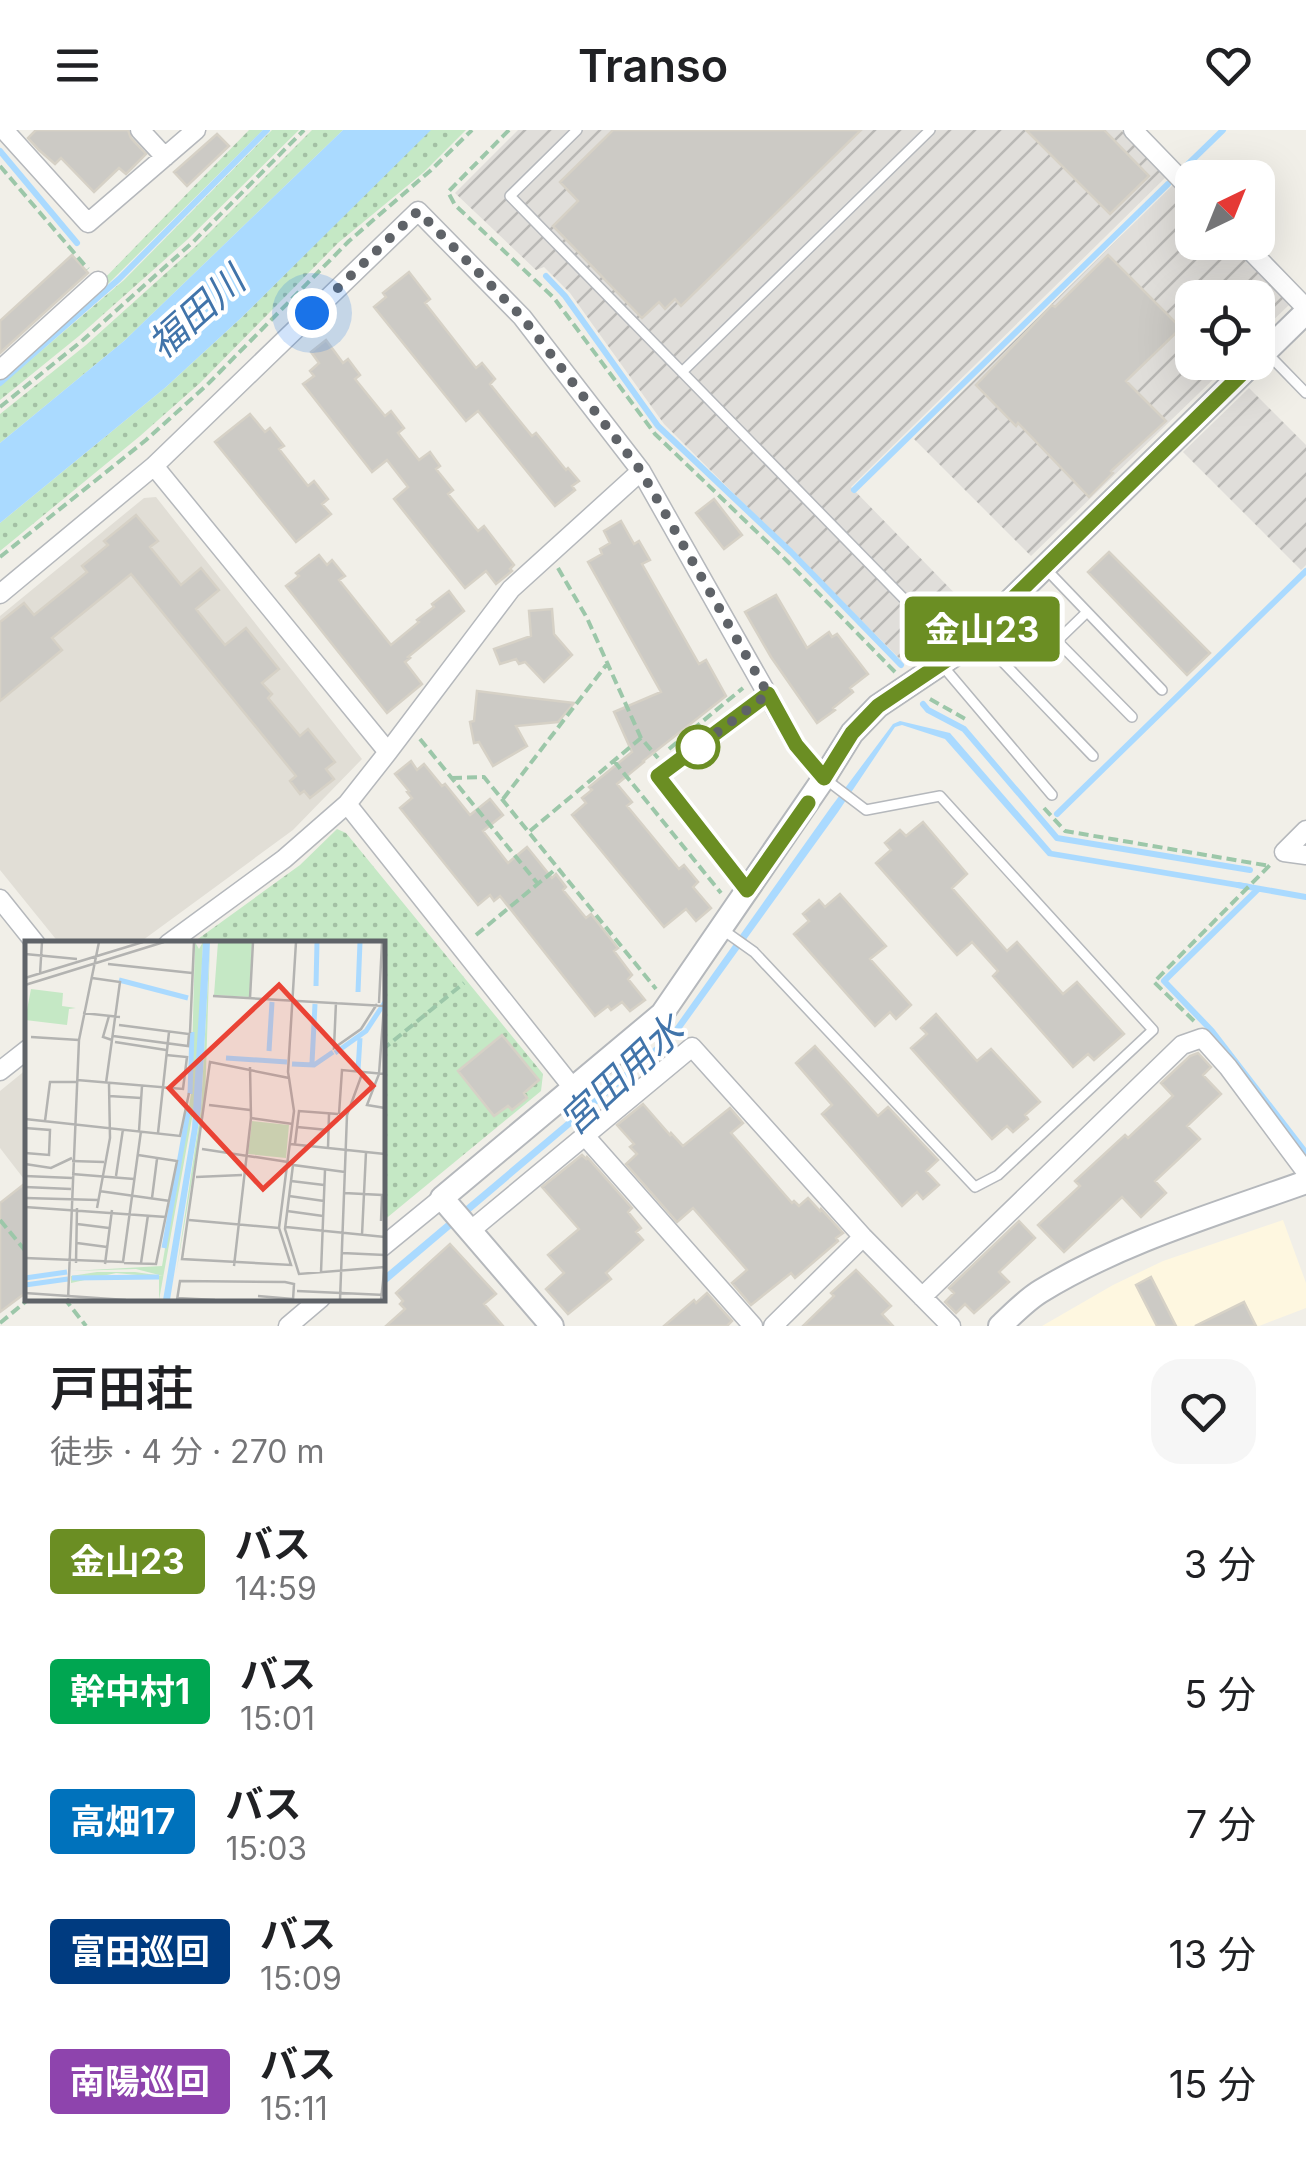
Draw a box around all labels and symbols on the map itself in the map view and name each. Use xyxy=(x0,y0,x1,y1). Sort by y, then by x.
north arrow xyxy=(1175,160,1275,260)
water label: 福田川 xyxy=(138,254,257,367)
your location xyxy=(287,288,337,338)
line badge: 金山23 xyxy=(912,596,1052,662)
unlabelled marker xyxy=(677,726,719,768)
inset map xyxy=(25,941,385,1301)
water label: 宮田用水 xyxy=(550,1004,695,1144)

